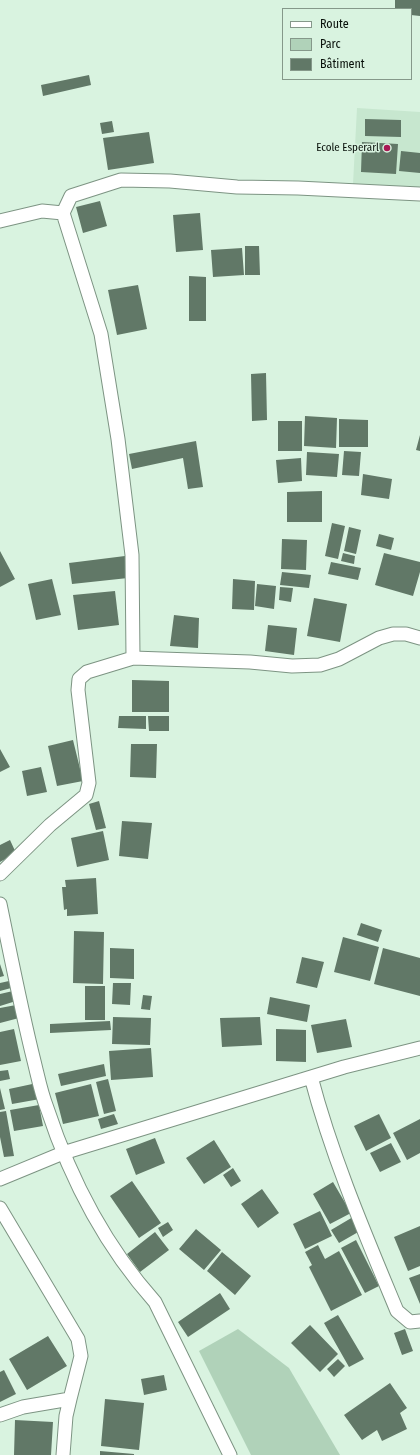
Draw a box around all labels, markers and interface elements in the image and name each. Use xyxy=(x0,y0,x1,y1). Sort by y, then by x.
legend xyxy=(282,8,412,80)
text: Route xyxy=(320,17,349,31)
text: Parc xyxy=(320,37,341,51)
text: Bâtiment xyxy=(320,57,365,71)
place label: Ecole Esperarl xyxy=(316,141,379,155)
marker: Ecole Esperarl xyxy=(382,143,392,153)

